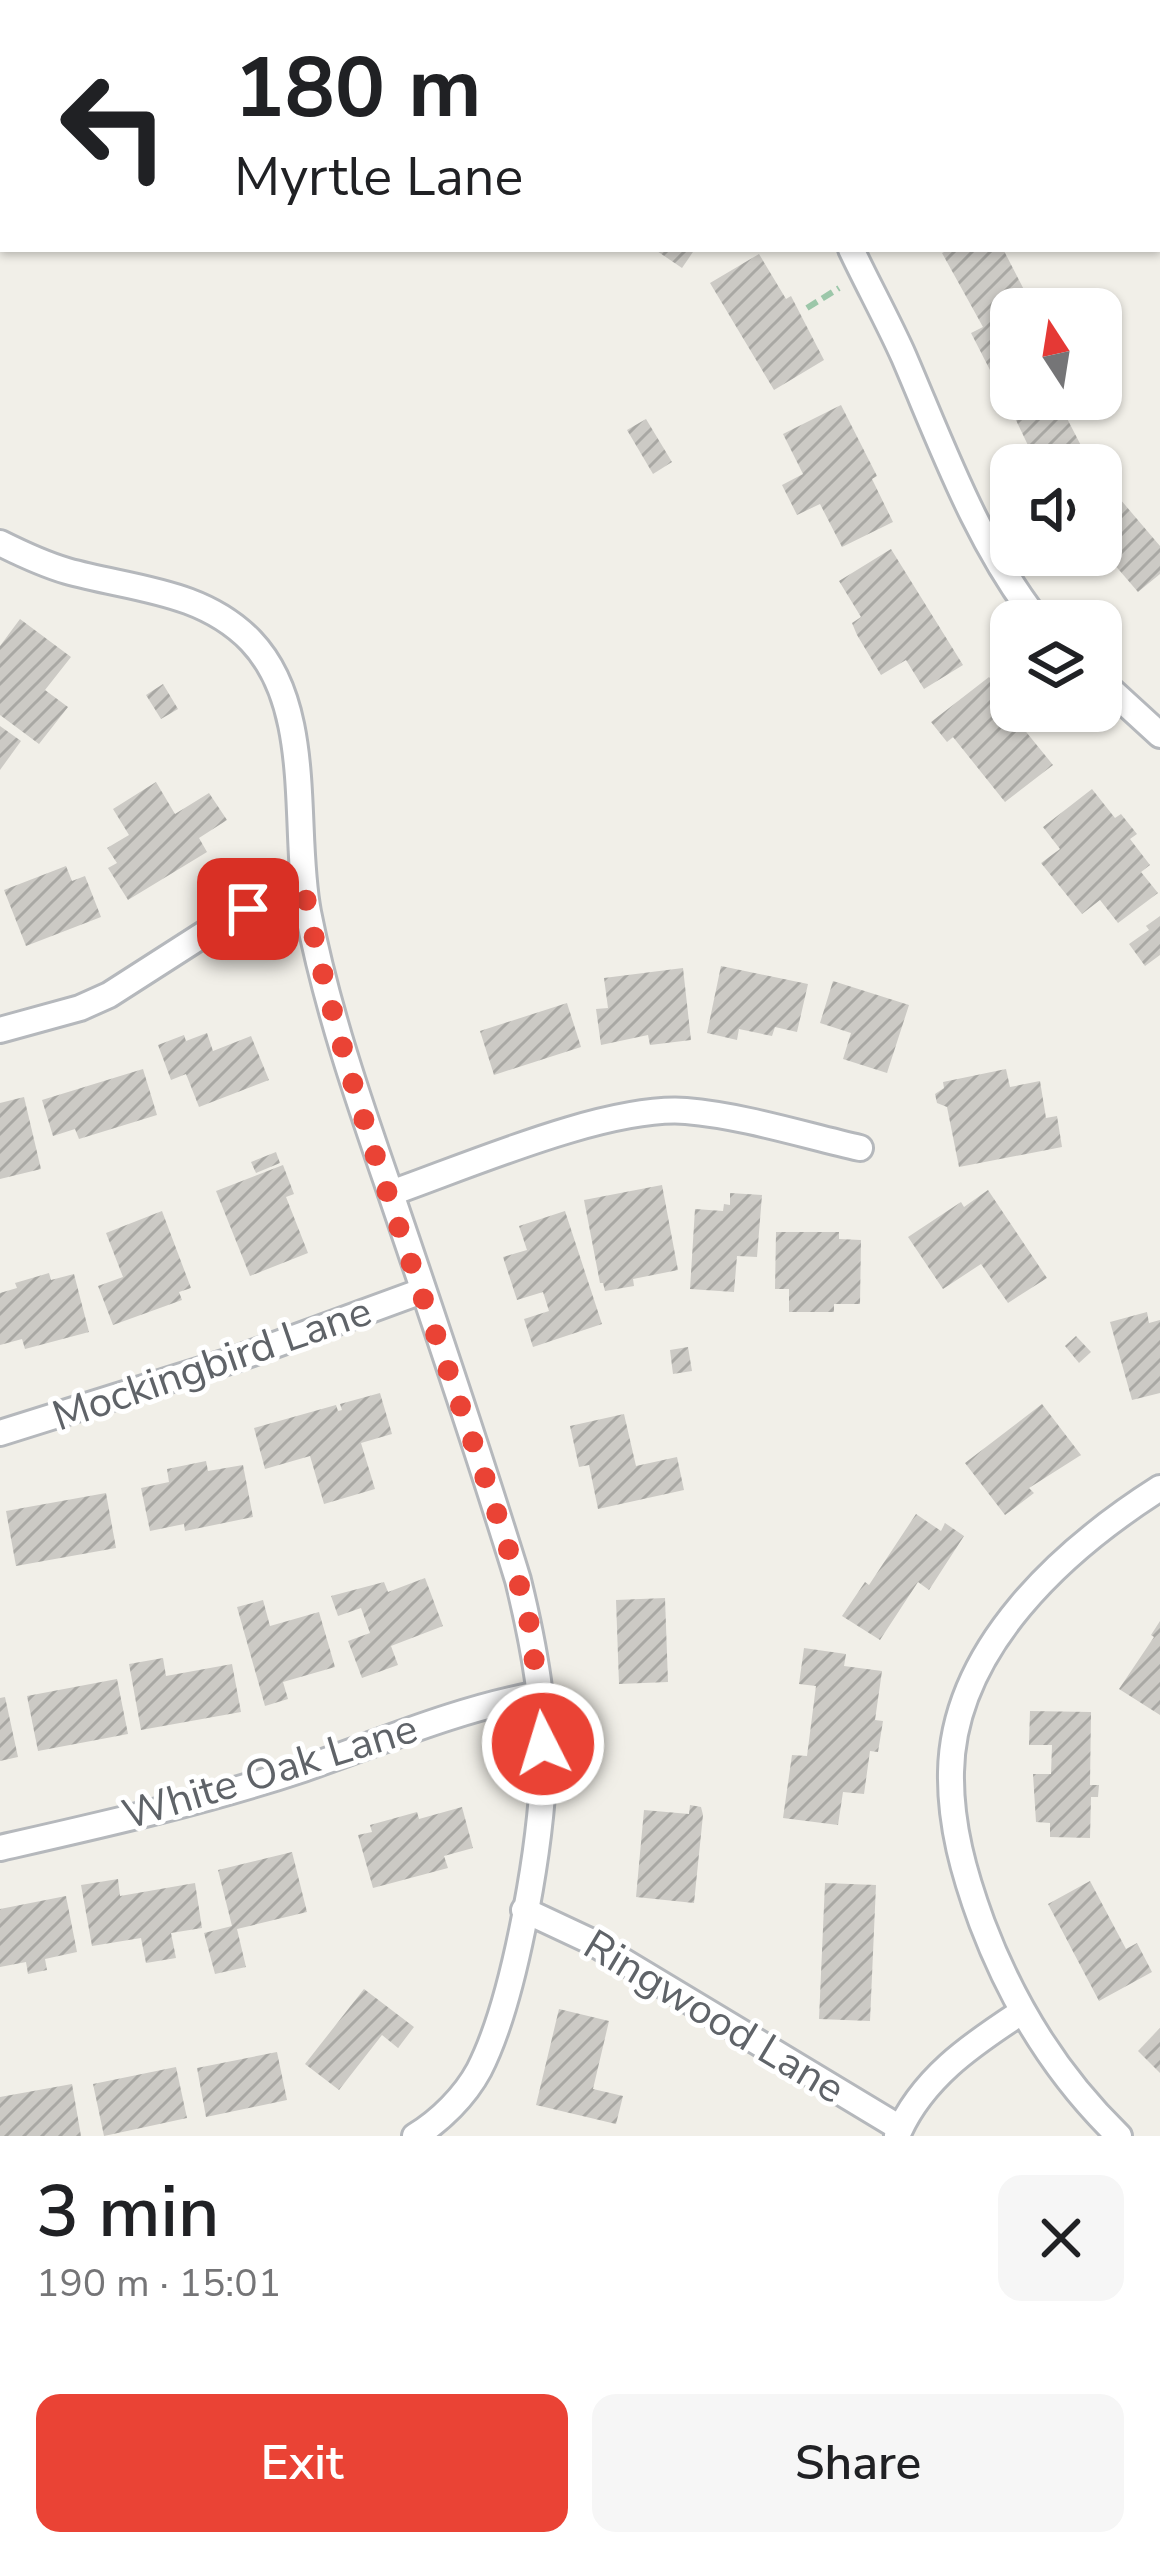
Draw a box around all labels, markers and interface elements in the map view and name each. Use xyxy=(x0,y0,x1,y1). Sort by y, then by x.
text: 180 m xyxy=(234,31,482,146)
icon: left xyxy=(36,48,192,204)
text: Myrtle Lane xyxy=(234,140,523,214)
north arrow xyxy=(990,288,1122,420)
map controls xyxy=(990,288,1122,732)
button: sound xyxy=(990,444,1122,576)
button: layers xyxy=(990,600,1122,732)
pin xyxy=(197,858,299,960)
icon: arrive xyxy=(215,876,281,942)
street label: Mockingbird Lane xyxy=(45,1283,379,1445)
position arrow xyxy=(480,1681,606,1807)
street label: White Oak Lane xyxy=(116,1700,424,1844)
street label: Ringwood Lane xyxy=(573,1917,855,2117)
text: 3 min xyxy=(36,2163,219,2261)
button: close xyxy=(998,2175,1124,2301)
text: 190 m · 15:01 xyxy=(36,2257,281,2310)
button: Exit xyxy=(36,2394,568,2532)
button: Share xyxy=(592,2394,1124,2532)

